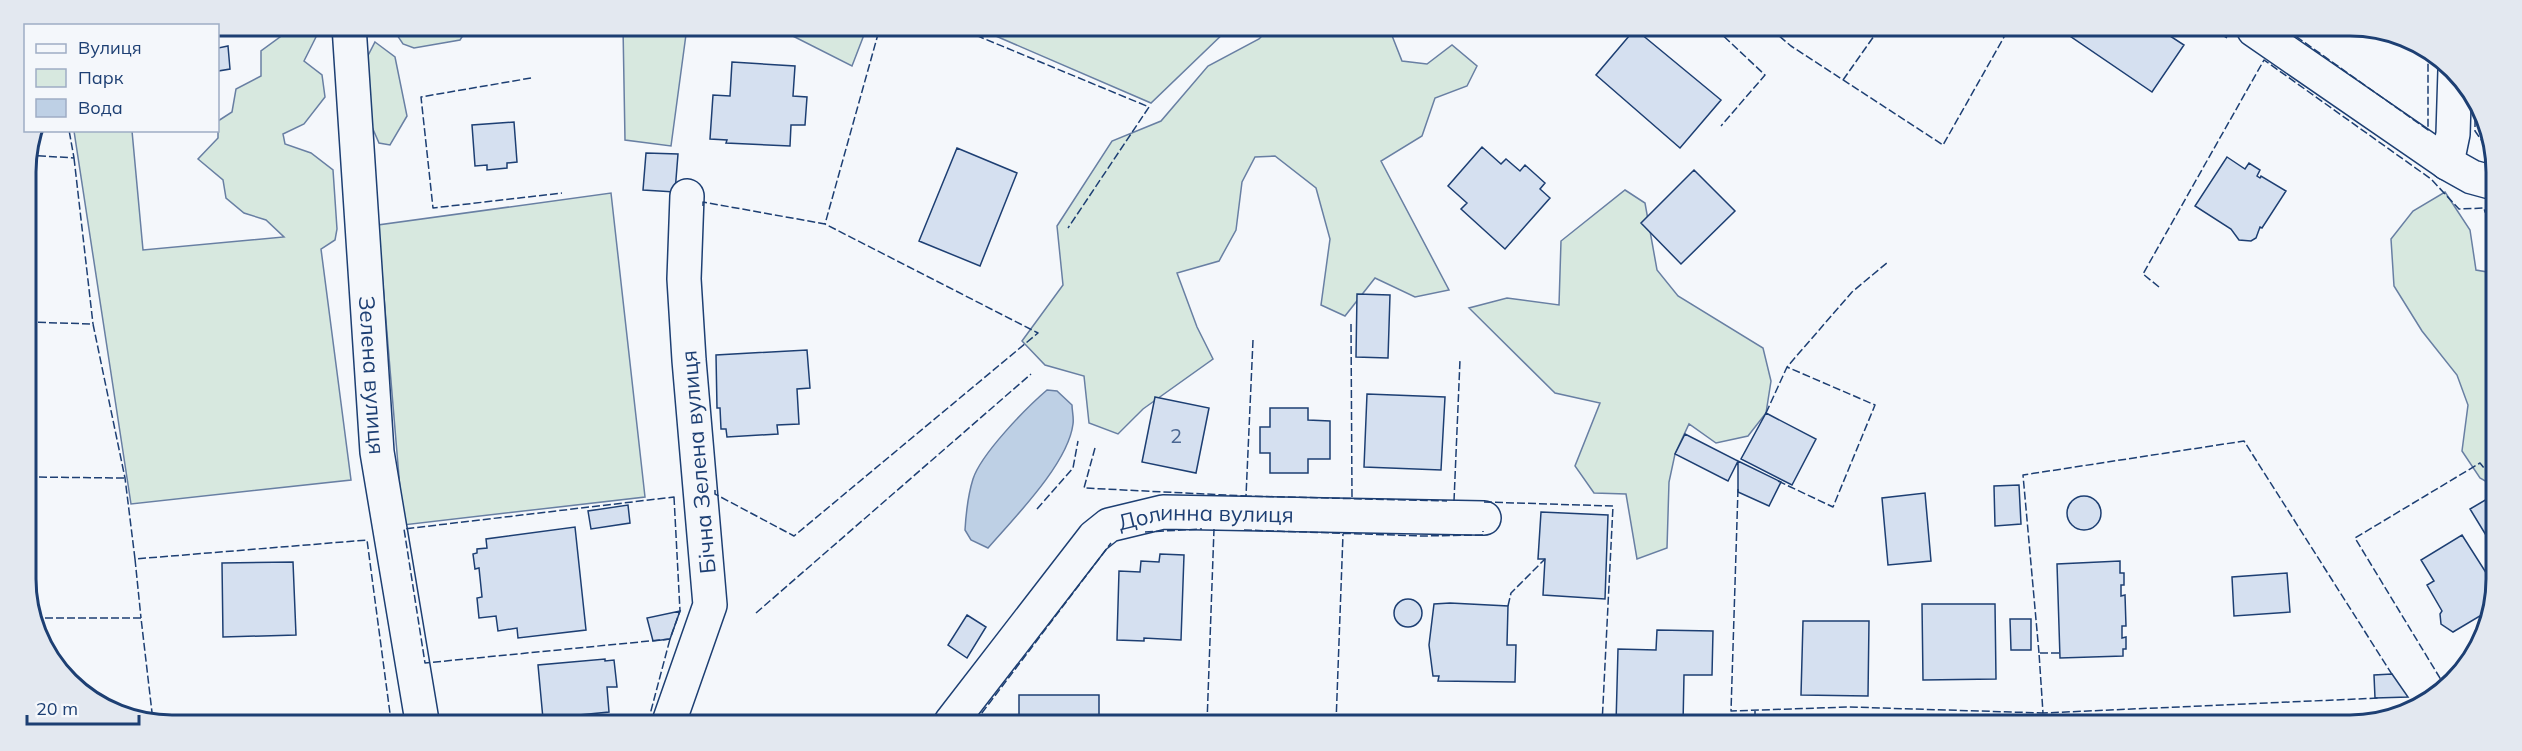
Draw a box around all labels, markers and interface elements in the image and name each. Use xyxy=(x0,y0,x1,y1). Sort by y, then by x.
legend xyxy=(24,24,219,132)
text: Вулиця xyxy=(78,36,142,59)
text: Парк xyxy=(78,66,124,89)
text: Вода xyxy=(78,96,123,119)
street label: Зелена вулиця xyxy=(353,295,391,456)
street label: Бічна Зелена вулиця xyxy=(674,349,722,575)
house number: 2 xyxy=(1170,423,1182,448)
street label: Долинна вулиця xyxy=(1115,498,1294,536)
scale bar xyxy=(27,688,140,726)
text: 20 m xyxy=(36,697,78,720)

